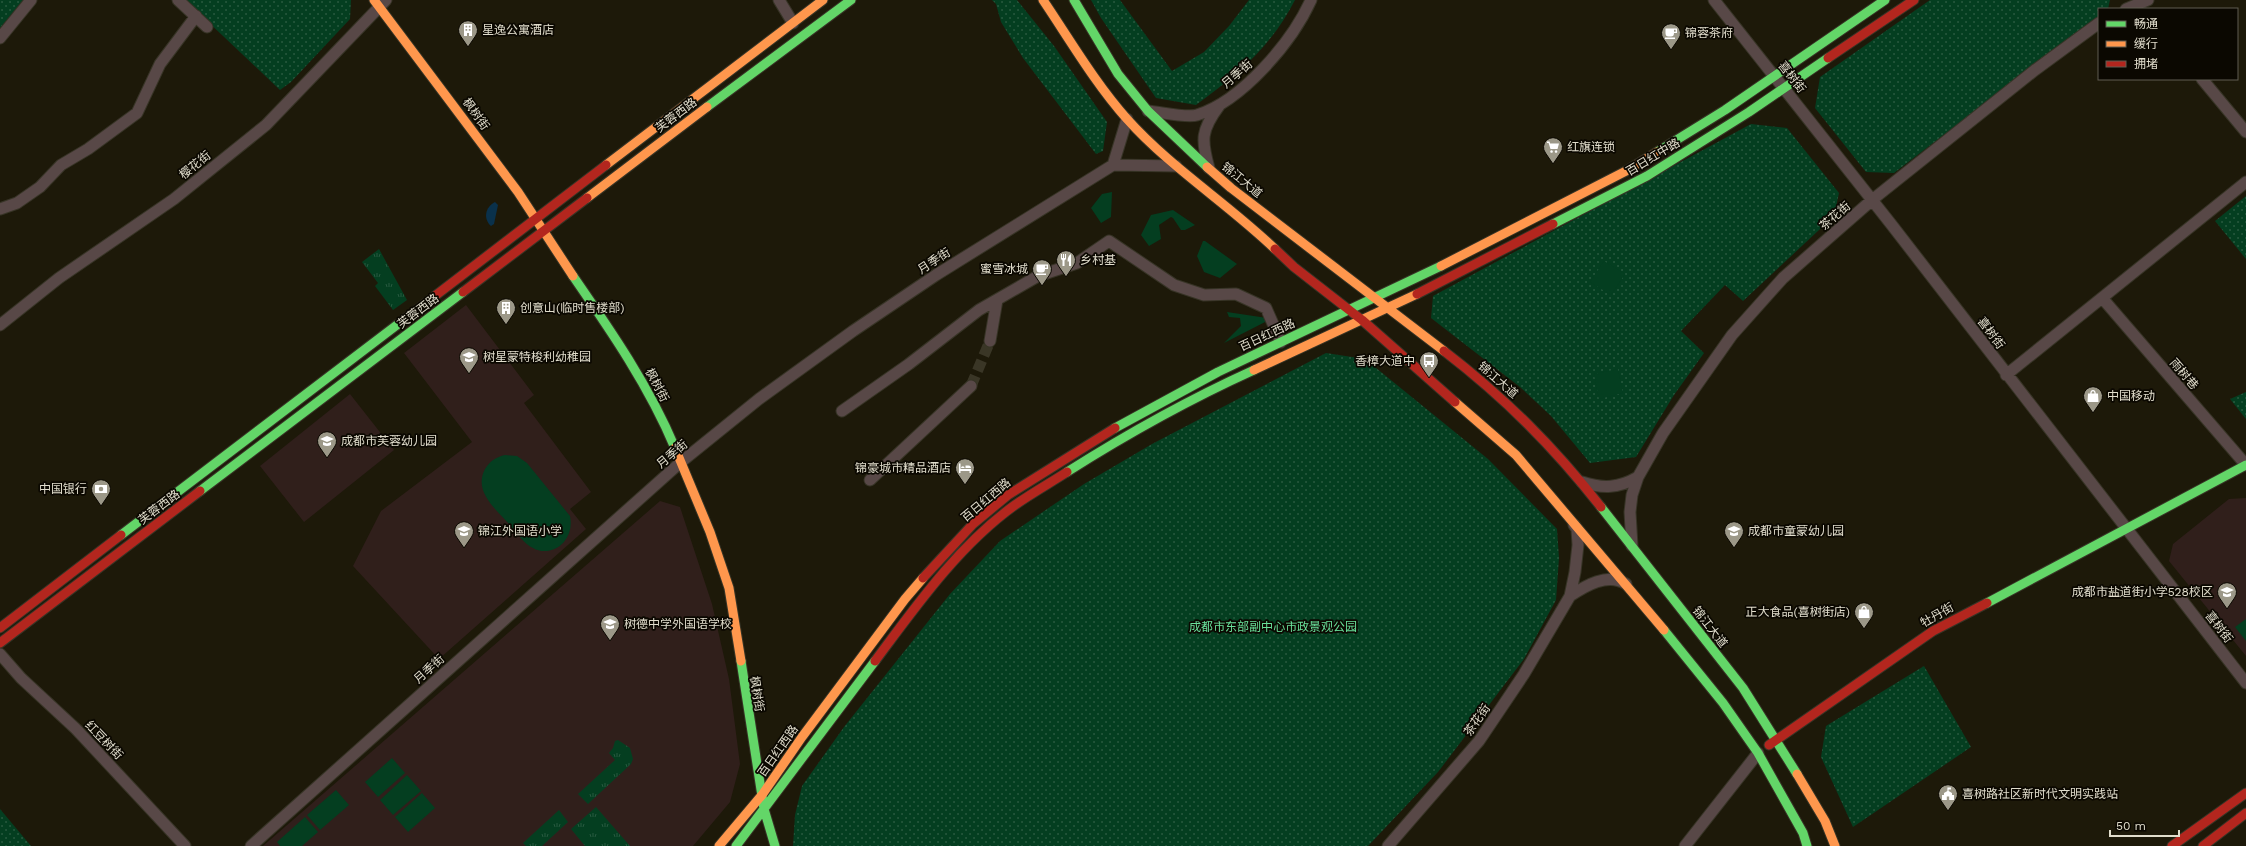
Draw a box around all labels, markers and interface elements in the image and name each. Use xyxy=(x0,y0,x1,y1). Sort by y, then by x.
legend xyxy=(2098,8,2238,80)
text: 畅通 xyxy=(2134,17,2158,31)
building icon: 星逸公寓酒店 xyxy=(457,19,479,47)
cafe icon: 锦蓉茶府 xyxy=(1660,22,1682,50)
place label: 星逸公寓酒店 xyxy=(482,23,554,37)
place label: 锦蓉茶府 xyxy=(1685,26,1733,40)
text: 缓行 xyxy=(2134,37,2158,51)
street label: 月季街 xyxy=(1219,57,1255,91)
text: 拥堵 xyxy=(2134,57,2158,71)
street label: 喜树街 xyxy=(1775,59,1809,95)
street label: 枫树街 xyxy=(460,95,492,133)
street label: 芙蓉西路 xyxy=(653,95,699,135)
supermarket icon: 红旗连锁 xyxy=(1542,136,1564,164)
street label: 百日红中路 xyxy=(1624,136,1682,178)
place label: 红旗连锁 xyxy=(1567,140,1615,154)
street label: 樱花街 xyxy=(177,148,213,182)
street label: 锦江大道 xyxy=(1219,159,1265,201)
street label: 茶花街 xyxy=(1817,199,1853,233)
street label: 月季街 xyxy=(915,245,953,277)
restaurant icon: 乡村基 xyxy=(1055,249,1077,277)
place label: 乡村基 xyxy=(1080,253,1116,267)
cafe icon: 蜜雪冰城 xyxy=(1031,258,1053,286)
place label: 蜜雪冰城 xyxy=(980,262,1028,276)
street label: 芙蓉西路 xyxy=(395,291,441,331)
building icon: 创意山(临时售楼部) xyxy=(495,297,517,325)
place label: 创意山(临时售楼部) xyxy=(520,301,624,315)
street label: 喜树街 xyxy=(1975,314,2007,352)
street label: 百日红西路 xyxy=(1237,316,1297,354)
school or university icon: 树星蒙特梭利幼稚园 xyxy=(458,346,480,374)
place label: 树星蒙特梭利幼稚园 xyxy=(483,350,591,364)
bus stop icon: 香樟大道中 xyxy=(1418,350,1440,378)
place label: 香樟大道中 xyxy=(1355,354,1415,368)
street label: 雨树巷 xyxy=(2167,356,2201,392)
street label: 锦江大道 xyxy=(1475,359,1521,401)
street label: 枫树街 xyxy=(642,366,672,404)
shop icon: 中国移动 xyxy=(2082,385,2104,413)
place label: 中国移动 xyxy=(2107,389,2155,403)
school or university icon: 成都市芙蓉幼儿园 xyxy=(316,430,338,458)
place label: 成都市芙蓉幼儿园 xyxy=(341,434,437,448)
street label: 月季街 xyxy=(654,437,690,471)
hotel icon: 锦豪城市精品酒店 xyxy=(954,457,976,485)
place label: 锦豪城市精品酒店 xyxy=(855,461,951,475)
street label: 百日红西路 xyxy=(959,475,1013,525)
bank icon: 中国银行 xyxy=(90,478,112,506)
place label: 中国银行 xyxy=(39,482,87,496)
street label: 芙蓉西路 xyxy=(136,487,182,527)
school or university icon: 锦江外国语小学 xyxy=(453,520,475,548)
school or university icon: 成都市童蒙幼儿园 xyxy=(1723,520,1745,548)
place label: 锦江外国语小学 xyxy=(478,524,562,538)
place label: 成都市童蒙幼儿园 xyxy=(1748,524,1844,538)
school or university icon: 成都市盐道街小学528校区 xyxy=(2216,581,2238,609)
place label: 成都市盐道街小学528校区 xyxy=(2072,585,2213,599)
street label: 牡丹街 xyxy=(1918,600,1956,630)
shop icon: 正大食品(喜树街店) xyxy=(1853,601,1875,629)
street label: 锦江大道 xyxy=(1690,604,1730,650)
place label: 正大食品(喜树街店) xyxy=(1746,605,1850,619)
street label: 喜树街 xyxy=(2202,609,2236,645)
school or university icon: 树德中学外国语学校 xyxy=(599,613,621,641)
place label: 树德中学外国语学校 xyxy=(624,617,732,631)
park label: 成都市东部副中心市政景观公园 xyxy=(1189,620,1357,634)
street label: 月季街 xyxy=(411,652,447,686)
street label: 枫树街 xyxy=(747,675,767,713)
street label: 茶花街 xyxy=(1461,701,1493,739)
street label: 红豆树街 xyxy=(82,718,126,762)
street label: 百日红西路 xyxy=(755,722,801,780)
public building icon: 喜树路社区新时代文明实践站 xyxy=(1937,783,1959,811)
place label: 喜树路社区新时代文明实践站 xyxy=(1962,787,2118,801)
scale bar xyxy=(2110,812,2179,838)
text: 50 m xyxy=(2116,819,2146,833)

